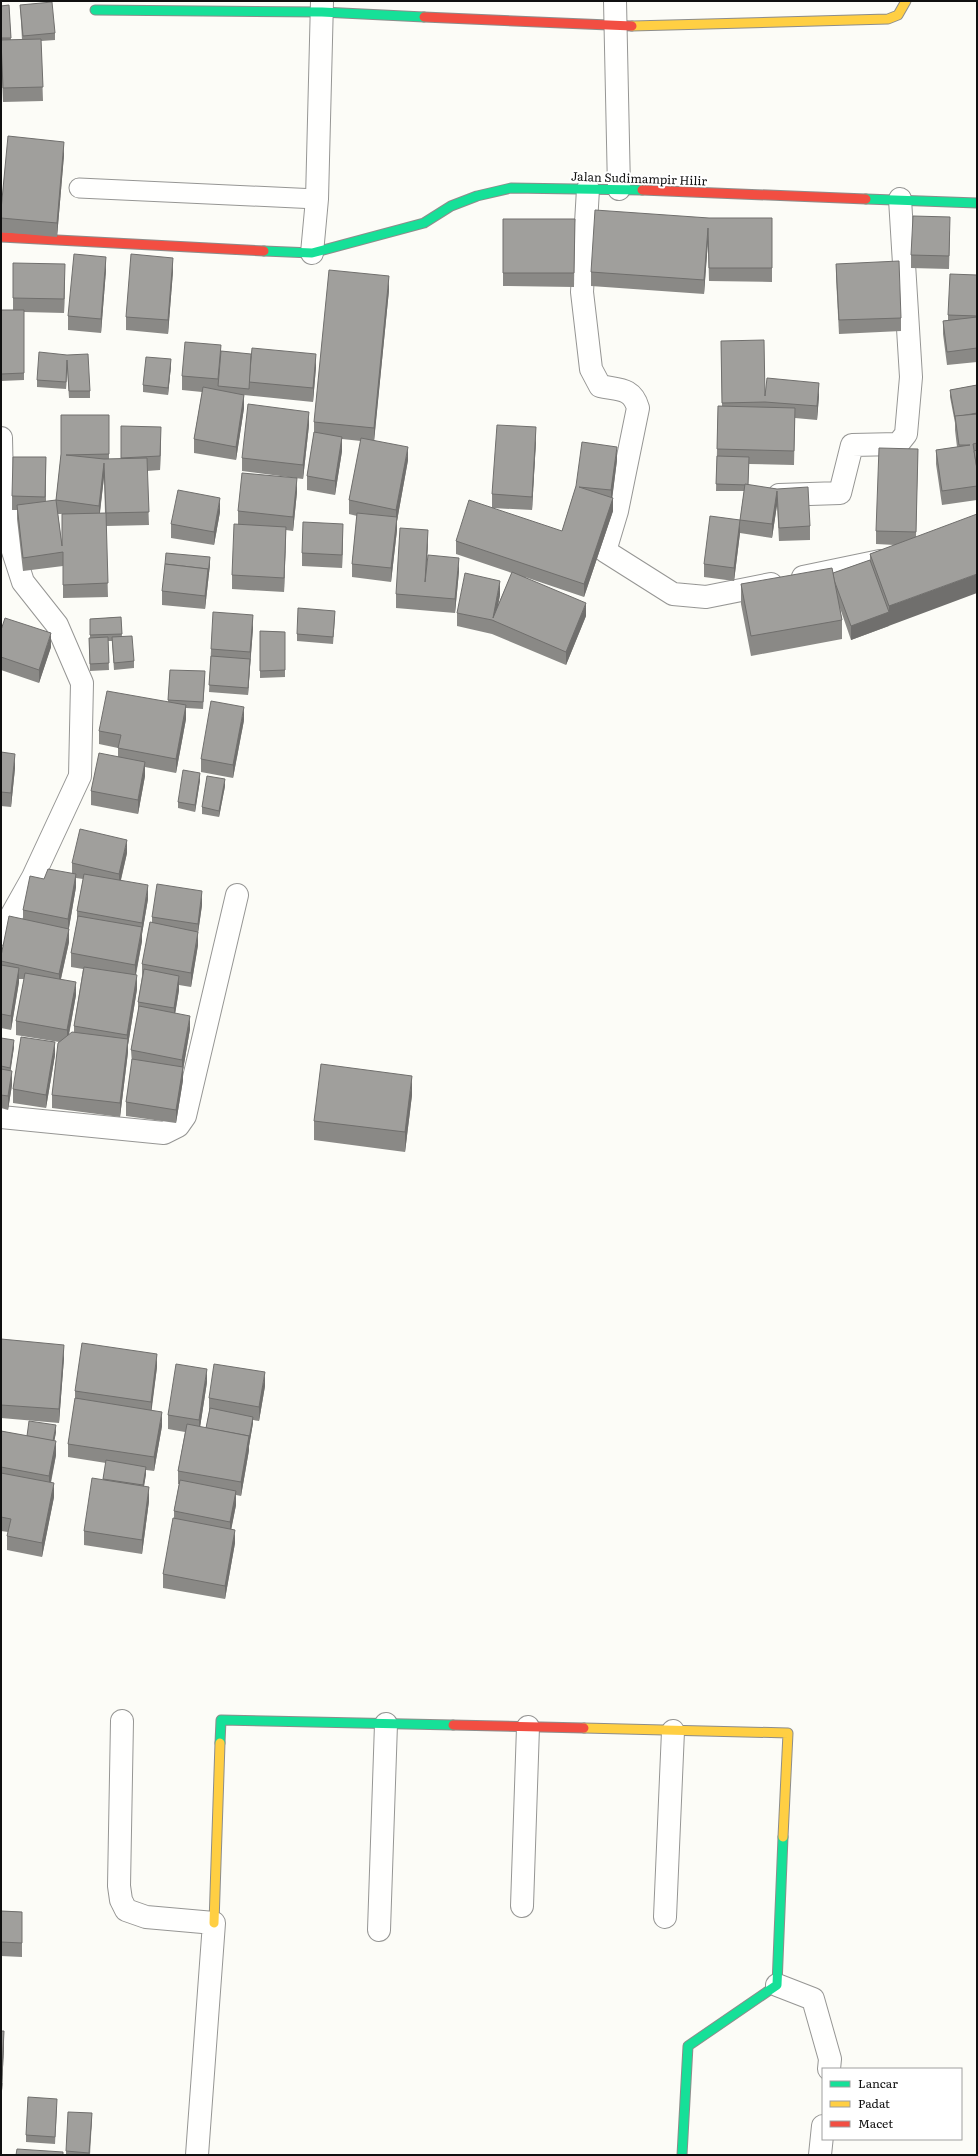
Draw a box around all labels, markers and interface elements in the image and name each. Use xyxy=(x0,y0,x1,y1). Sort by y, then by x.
street label: Jalan Sudimampir Hilir xyxy=(571,167,708,189)
legend xyxy=(822,2068,962,2140)
text: Lancar xyxy=(858,2074,898,2092)
text: Padat xyxy=(858,2094,890,2112)
text: Macet xyxy=(858,2114,893,2132)

